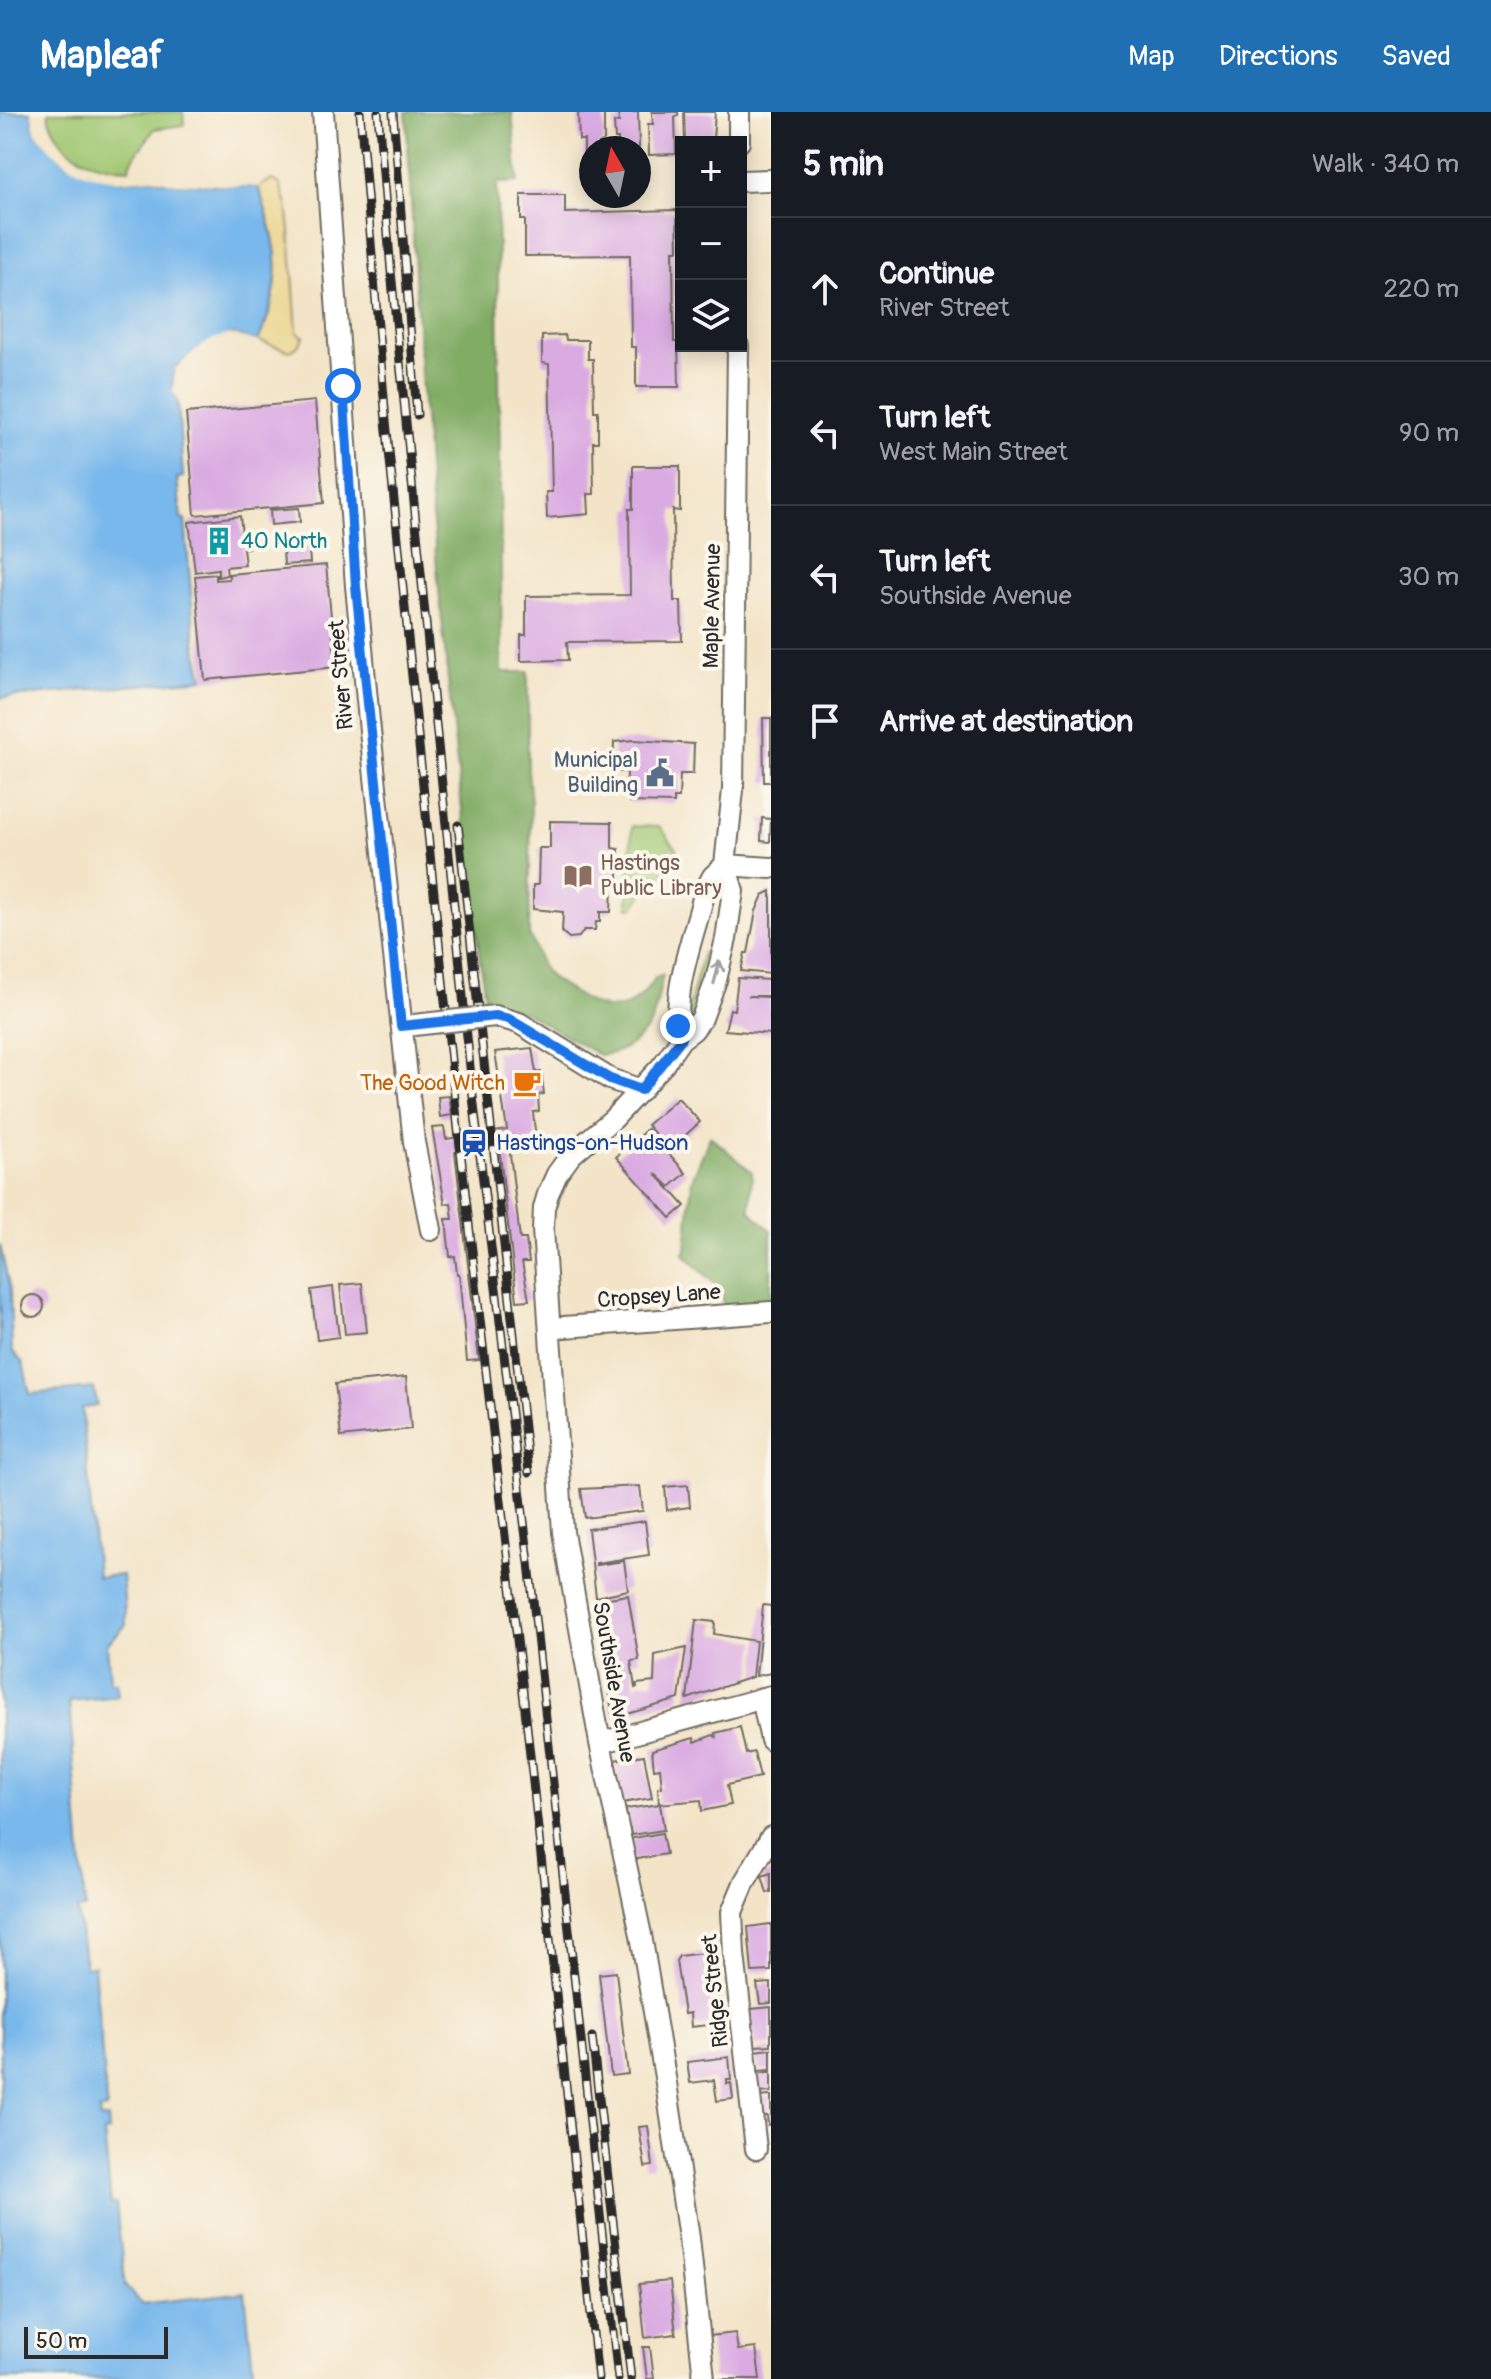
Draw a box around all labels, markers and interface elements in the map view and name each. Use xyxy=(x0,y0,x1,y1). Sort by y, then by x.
text: Mapleaf xyxy=(40,32,164,80)
text: Map xyxy=(1128,39,1175,74)
text: Directions xyxy=(1219,39,1338,74)
text: Saved xyxy=(1382,39,1451,74)
north arrow xyxy=(579,136,651,208)
map controls xyxy=(675,136,747,352)
button: + xyxy=(675,136,747,208)
text: 5 min xyxy=(803,143,884,186)
text: Walk · 340 m xyxy=(1312,148,1459,180)
button: − xyxy=(675,208,747,280)
text: Continue xyxy=(879,255,994,292)
icon: ahead xyxy=(803,267,847,311)
text: 220 m xyxy=(1383,273,1459,305)
button: layers xyxy=(675,280,747,352)
text: River Street xyxy=(879,292,1009,324)
route start xyxy=(325,368,361,404)
text: Turn left xyxy=(879,399,990,436)
icon: left xyxy=(803,411,847,455)
text: 90 m xyxy=(1399,417,1459,449)
text: West Main Street xyxy=(879,436,1068,468)
building icon: 40 North xyxy=(204,526,234,556)
place label: 40 North xyxy=(241,527,327,555)
street label: Maple Avenue xyxy=(697,543,727,669)
text: Turn left xyxy=(879,543,990,580)
icon: left xyxy=(803,555,847,599)
text: 30 m xyxy=(1398,561,1459,593)
text: Southside Avenue xyxy=(879,580,1072,612)
street label: River Street xyxy=(322,619,360,731)
icon: arrive xyxy=(803,699,847,743)
text: Arrive at destination xyxy=(879,703,1133,740)
place label: Municipal Building xyxy=(554,746,638,799)
public building icon: Municipal Building xyxy=(645,758,675,788)
place label: Hastings Public Library xyxy=(600,849,722,902)
library icon: Hastings Public Library xyxy=(563,861,593,891)
one-way arrow xyxy=(711,960,726,986)
route end xyxy=(660,1008,696,1044)
cafe icon: The Good Witch xyxy=(512,1068,542,1098)
place label: The Good Witch xyxy=(360,1069,505,1097)
station icon: Hastings-on-Hudson xyxy=(459,1128,489,1158)
place label: Hastings-on-Hudson xyxy=(496,1129,688,1157)
street label: Cropsey Lane xyxy=(596,1278,722,1314)
street label: Southside Avenue xyxy=(586,1599,642,1765)
street label: Ridge Street xyxy=(695,1933,735,2049)
scale bar xyxy=(24,2323,168,2359)
text: 50 m xyxy=(36,2327,87,2355)

